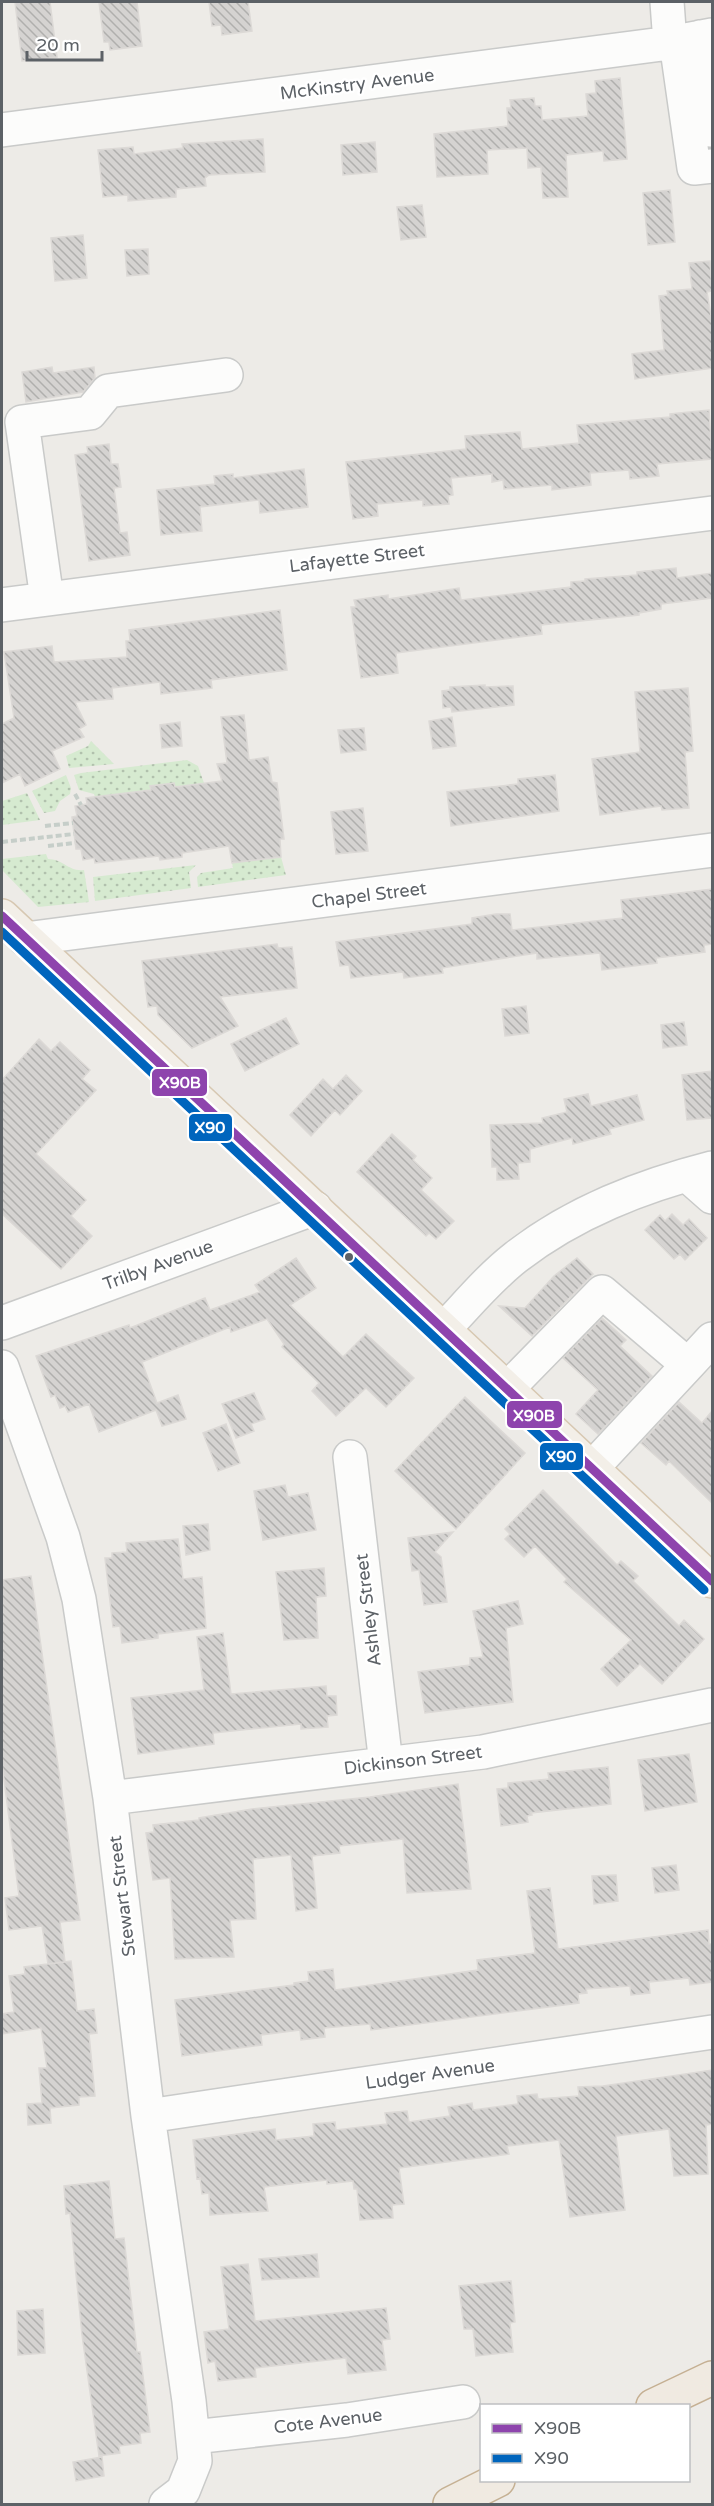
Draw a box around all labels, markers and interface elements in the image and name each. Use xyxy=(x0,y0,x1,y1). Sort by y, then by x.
scale bar xyxy=(27,24,102,62)
text: 20 m xyxy=(36,34,80,56)
street label: McKinstry Avenue xyxy=(279,64,435,104)
street label: Lafayette Street xyxy=(288,539,426,577)
street label: Chapel Street xyxy=(310,877,428,913)
line badge: X90B xyxy=(151,1068,208,1097)
text: X90B xyxy=(159,1073,201,1093)
line badge: X90 xyxy=(188,1113,233,1142)
text: X90 xyxy=(195,1118,225,1138)
street label: Trilby Avenue xyxy=(100,1235,216,1295)
unlabelled marker xyxy=(343,1251,355,1263)
line badge: X90B xyxy=(506,1400,563,1429)
text: X90B xyxy=(513,1406,555,1426)
line badge: X90 xyxy=(539,1442,584,1471)
text: X90 xyxy=(546,1447,576,1467)
street label: Ashley Street xyxy=(350,1552,386,1668)
street label: Dickinson Street xyxy=(343,1741,484,1779)
street label: Stewart Street xyxy=(104,1834,140,1958)
street label: Ludger Avenue xyxy=(364,2054,496,2094)
street label: Cote Avenue xyxy=(272,2403,384,2439)
legend xyxy=(480,2404,690,2482)
text: X90B xyxy=(534,2417,581,2439)
text: X90 xyxy=(534,2447,569,2469)

